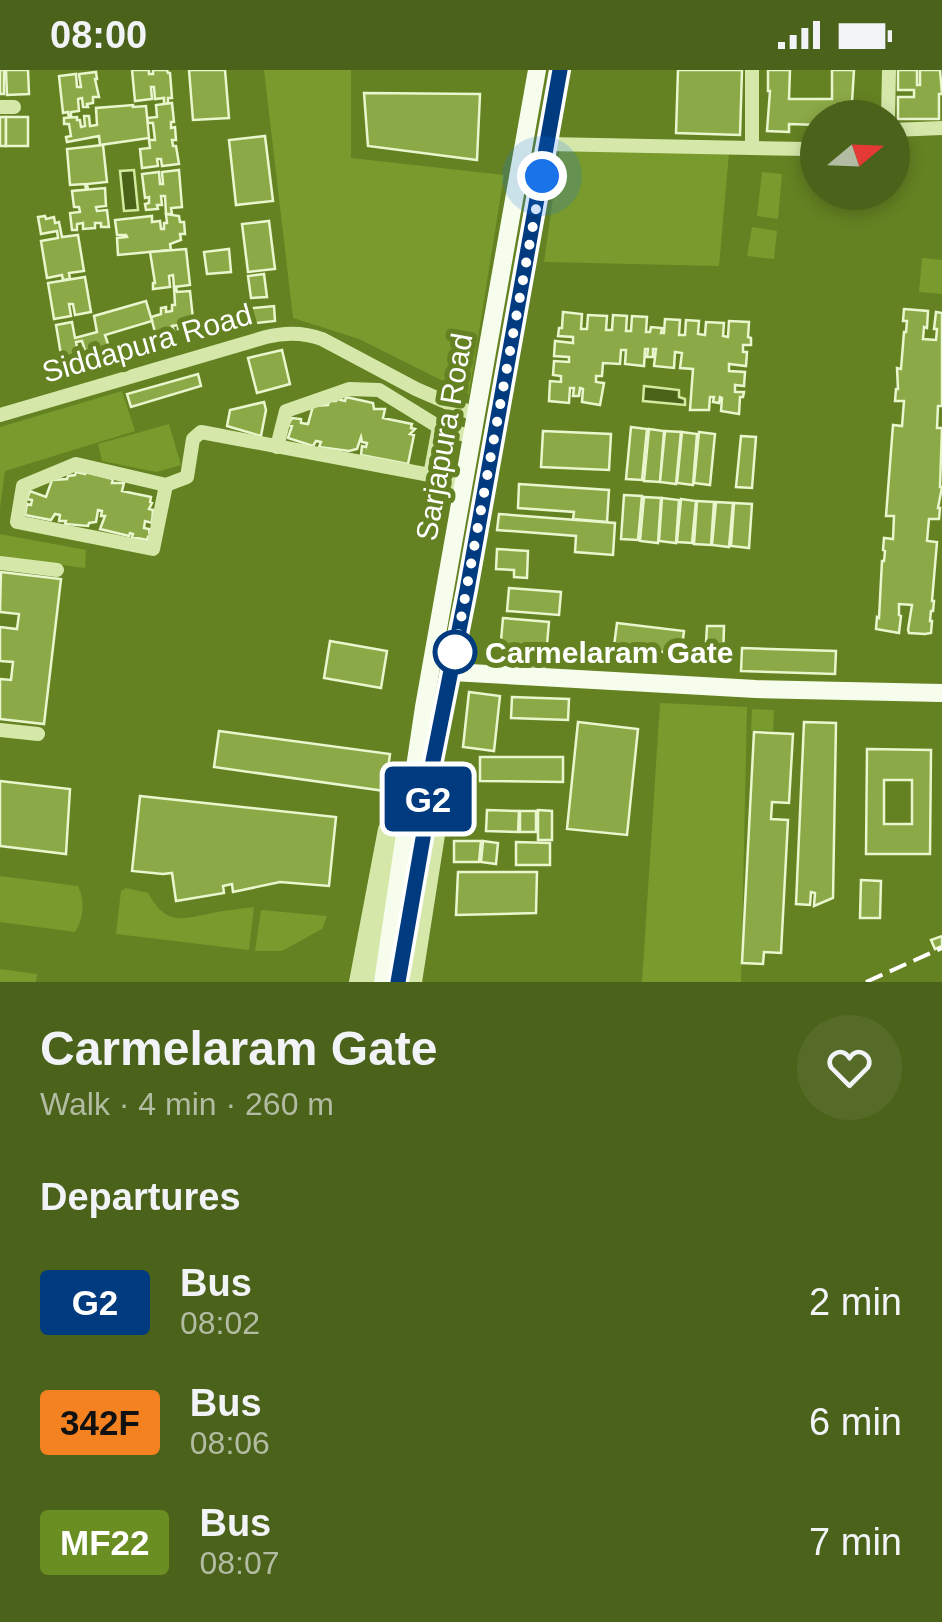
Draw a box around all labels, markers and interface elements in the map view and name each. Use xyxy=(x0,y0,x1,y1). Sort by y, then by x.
text: 08:00 xyxy=(50,14,147,56)
north arrow xyxy=(800,100,910,210)
map controls xyxy=(800,100,910,210)
your location xyxy=(517,151,567,201)
street label: Siddapura Road xyxy=(38,297,256,389)
street label: Sarjapura Road xyxy=(410,331,478,543)
marker: Carmelaram Gate xyxy=(434,631,476,673)
place label: Carmelaram Gate xyxy=(485,636,733,669)
line badge: G2 xyxy=(383,766,473,832)
text: G2 xyxy=(405,780,451,819)
button: heart xyxy=(797,1015,902,1120)
text: Carmelaram Gate xyxy=(40,1022,438,1075)
text: Walk · 4 min · 260 m xyxy=(40,1086,334,1122)
text: Departures xyxy=(40,1176,241,1218)
text: Bus xyxy=(180,1262,252,1304)
text: 2 min xyxy=(809,1281,902,1323)
text: G2 xyxy=(72,1283,118,1322)
text: 08:02 xyxy=(180,1305,260,1341)
text: Bus xyxy=(190,1382,262,1424)
text: 6 min xyxy=(809,1401,902,1443)
text: 342F xyxy=(60,1403,140,1442)
text: 08:06 xyxy=(190,1425,270,1461)
text: Bus xyxy=(199,1502,271,1544)
text: 7 min xyxy=(809,1521,902,1563)
text: MF22 xyxy=(60,1523,149,1562)
text: 08:07 xyxy=(199,1545,280,1581)

